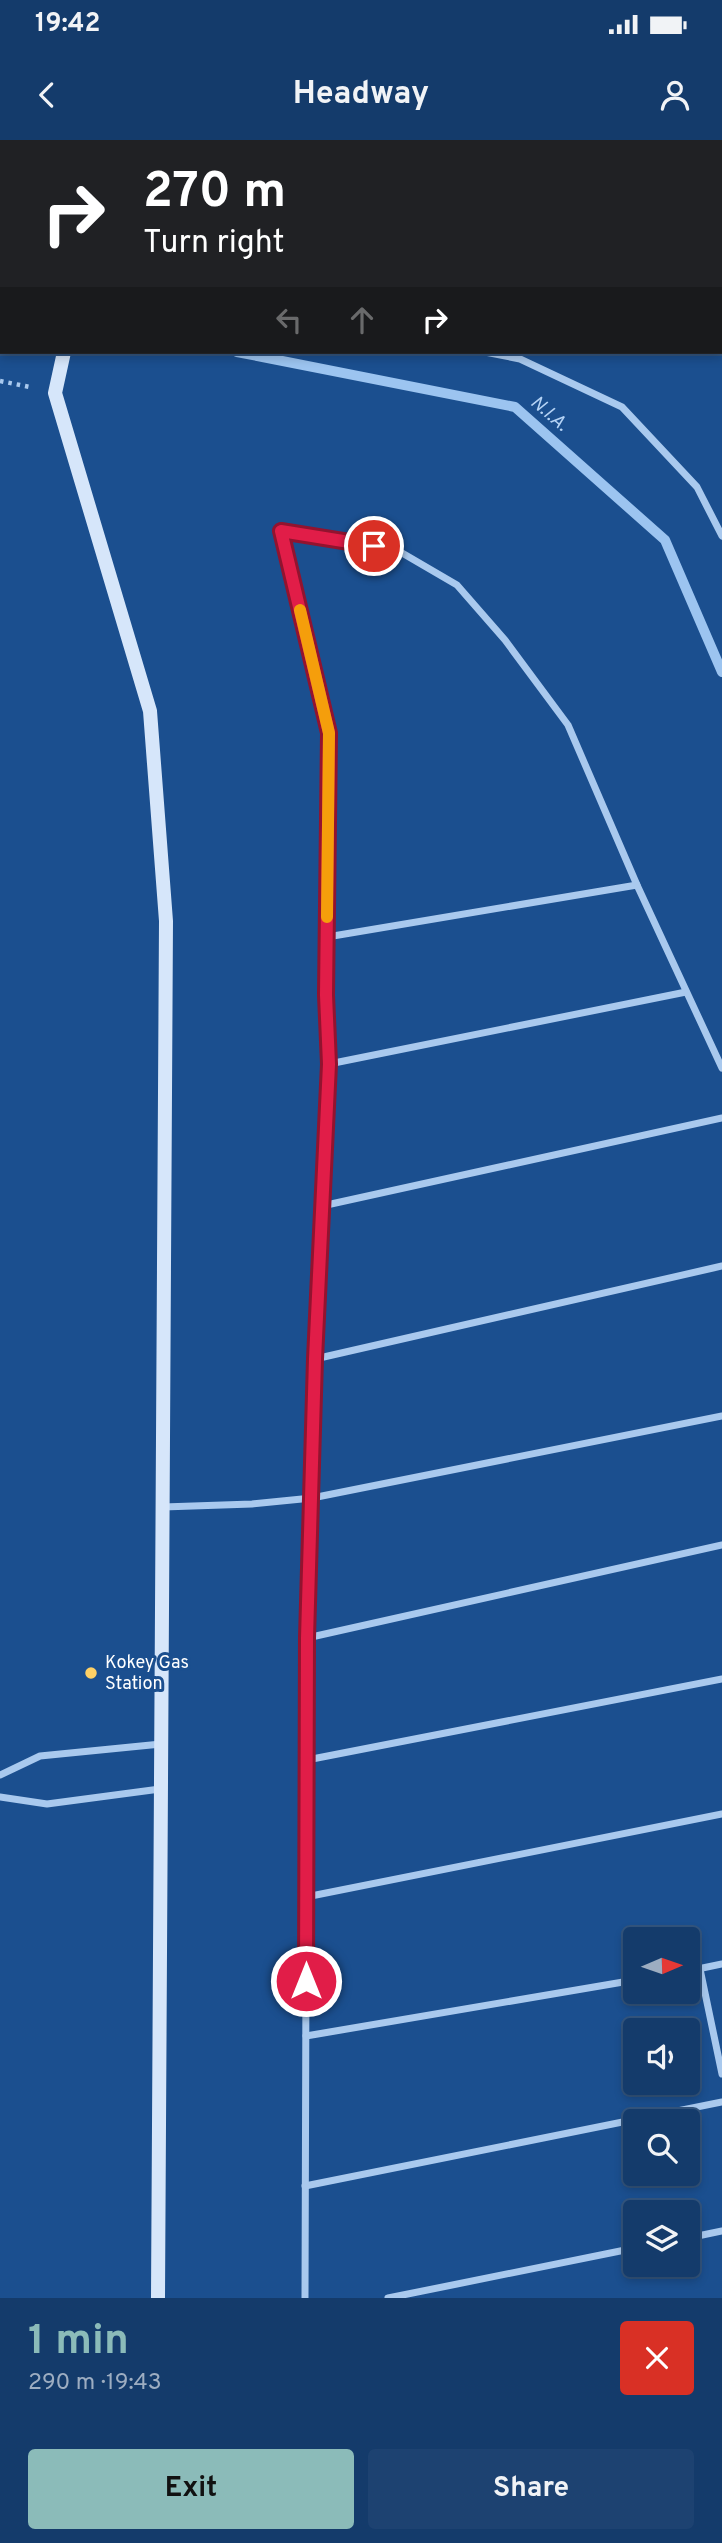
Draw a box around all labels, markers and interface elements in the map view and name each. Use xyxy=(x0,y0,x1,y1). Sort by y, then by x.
text: 19:42 xyxy=(35,8,100,41)
text: Headway xyxy=(293,75,429,115)
icon: back xyxy=(28,76,66,114)
icon: person xyxy=(656,76,694,114)
text: 270 m xyxy=(143,163,286,225)
icon: right xyxy=(28,168,119,259)
text: Turn right xyxy=(143,224,285,264)
icon: left xyxy=(270,301,308,339)
icon: ahead xyxy=(343,301,381,339)
icon: right xyxy=(416,301,454,339)
water label: N.I.A. xyxy=(525,391,573,437)
pin xyxy=(344,516,404,576)
icon: arrive xyxy=(355,527,393,565)
place label: Kokey Gas Station xyxy=(105,1652,189,1696)
marker: Kokey Gas Station xyxy=(83,1665,99,1681)
north arrow xyxy=(623,1927,700,2004)
map controls xyxy=(623,1927,700,2277)
position arrow xyxy=(269,1944,343,2018)
button: sound xyxy=(623,2018,700,2095)
button: search xyxy=(623,2109,700,2186)
button: layers xyxy=(623,2200,700,2277)
text: 1 min xyxy=(28,2316,129,2369)
button: close xyxy=(620,2321,694,2395)
text: 290 m · 19:43 xyxy=(28,2369,162,2398)
button: Exit xyxy=(28,2449,354,2529)
button: Share xyxy=(368,2449,694,2529)

